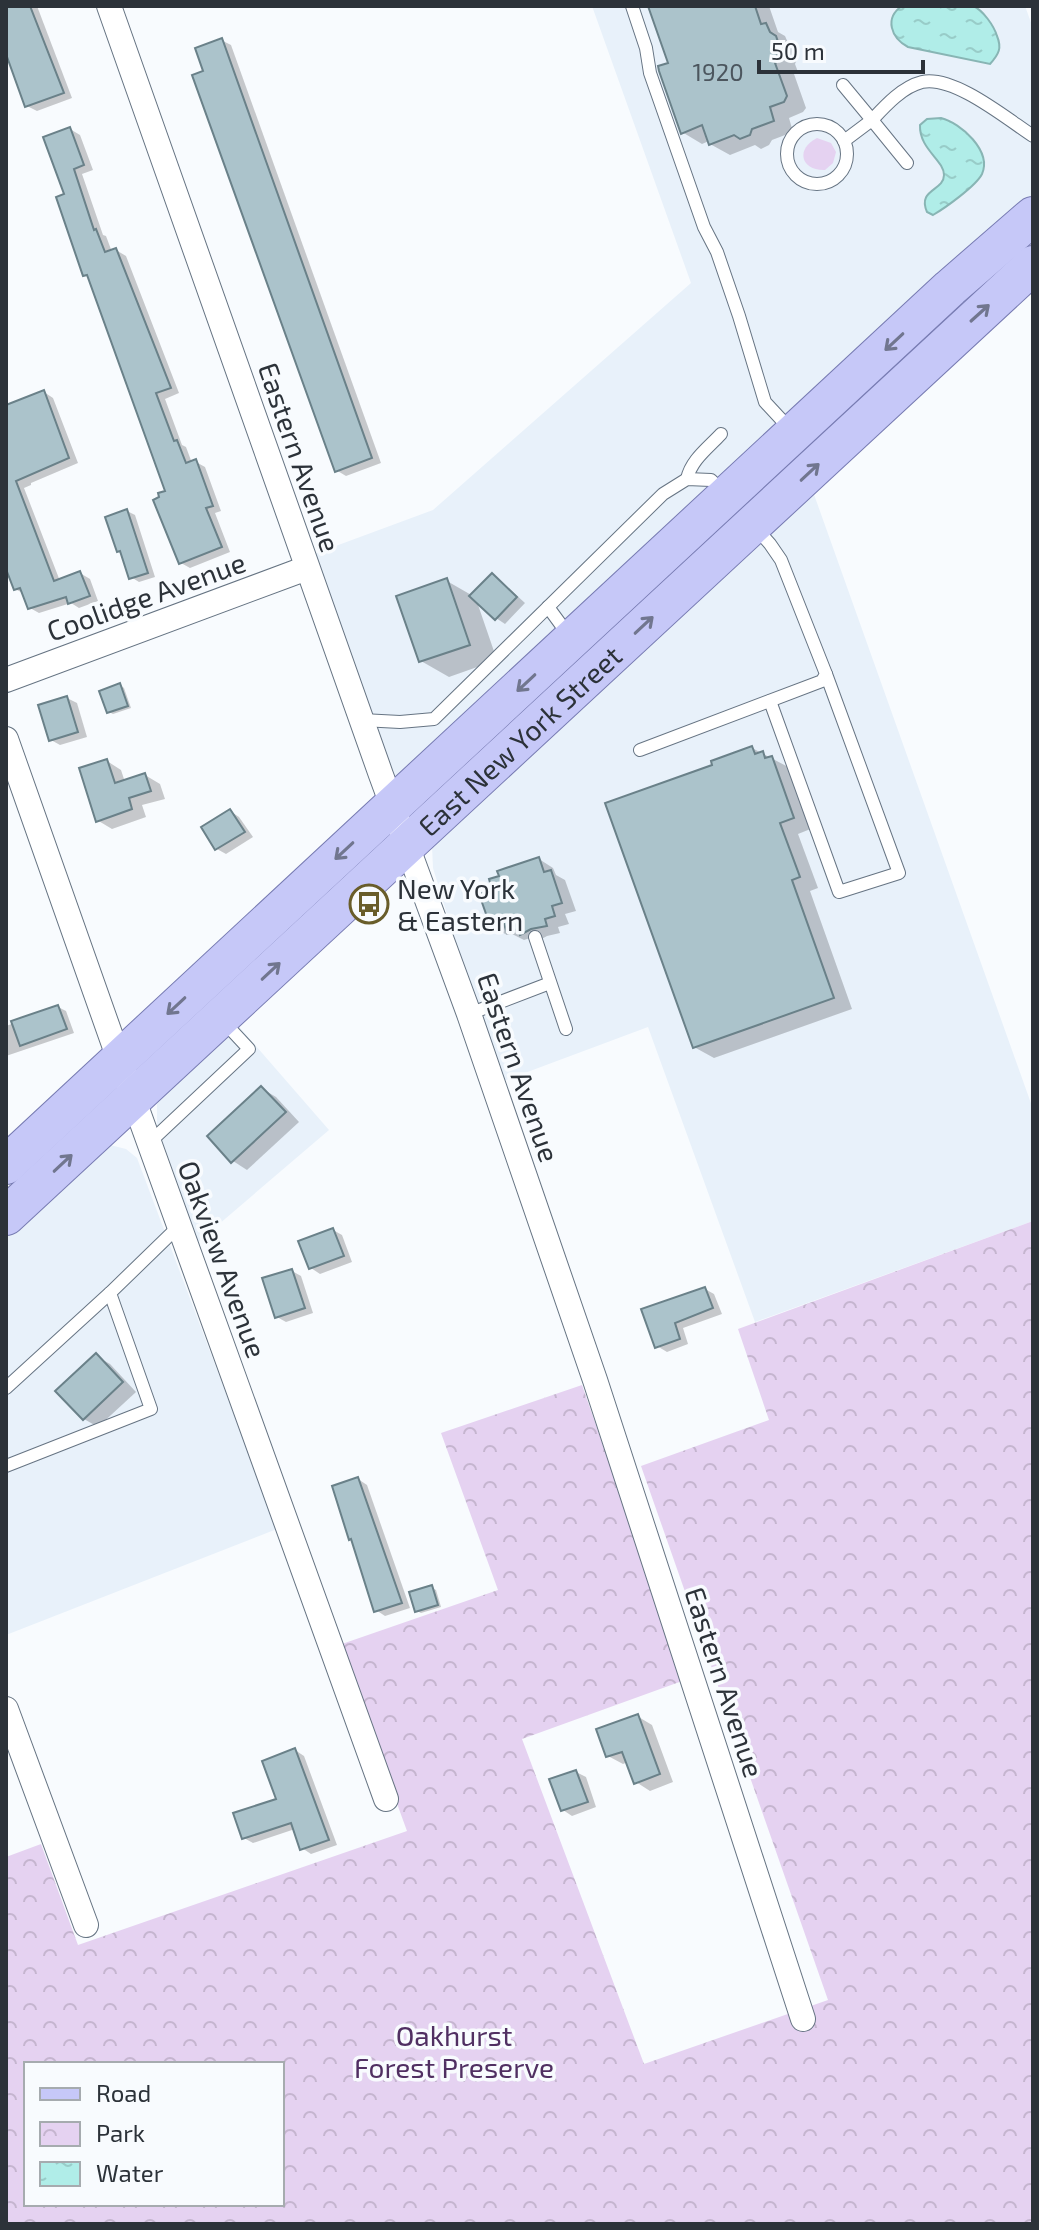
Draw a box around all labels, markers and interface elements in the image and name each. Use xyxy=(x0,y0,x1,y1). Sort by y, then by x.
scale bar xyxy=(759,24,923,74)
text: 50 m xyxy=(771,36,825,65)
house number: 1920 xyxy=(692,57,744,86)
one-way arrow xyxy=(970,303,990,322)
one-way arrow xyxy=(884,332,904,350)
street label: Eastern Avenue xyxy=(252,358,348,556)
one-way arrow xyxy=(799,463,819,481)
street label: Coolidge Avenue xyxy=(42,544,250,648)
one-way arrow xyxy=(634,615,654,634)
street label: East New York Street xyxy=(411,638,628,843)
one-way arrow xyxy=(516,673,536,692)
one-way arrow xyxy=(334,842,354,860)
place label: New York & Eastern xyxy=(397,871,523,937)
bus stop icon: New York & Eastern xyxy=(348,883,390,925)
one-way arrow xyxy=(261,962,281,981)
street label: Eastern Avenue xyxy=(471,968,567,1166)
one-way arrow xyxy=(166,997,186,1016)
one-way arrow xyxy=(53,1155,73,1173)
street label: Oakview Avenue xyxy=(172,1156,274,1362)
street label: Eastern Avenue xyxy=(678,1583,772,1781)
park label: Oakhurst Forest Preserve xyxy=(354,2018,554,2084)
legend xyxy=(24,2062,284,2206)
text: Road xyxy=(96,2078,151,2107)
text: Park xyxy=(96,2118,145,2147)
text: Water xyxy=(96,2158,164,2187)

